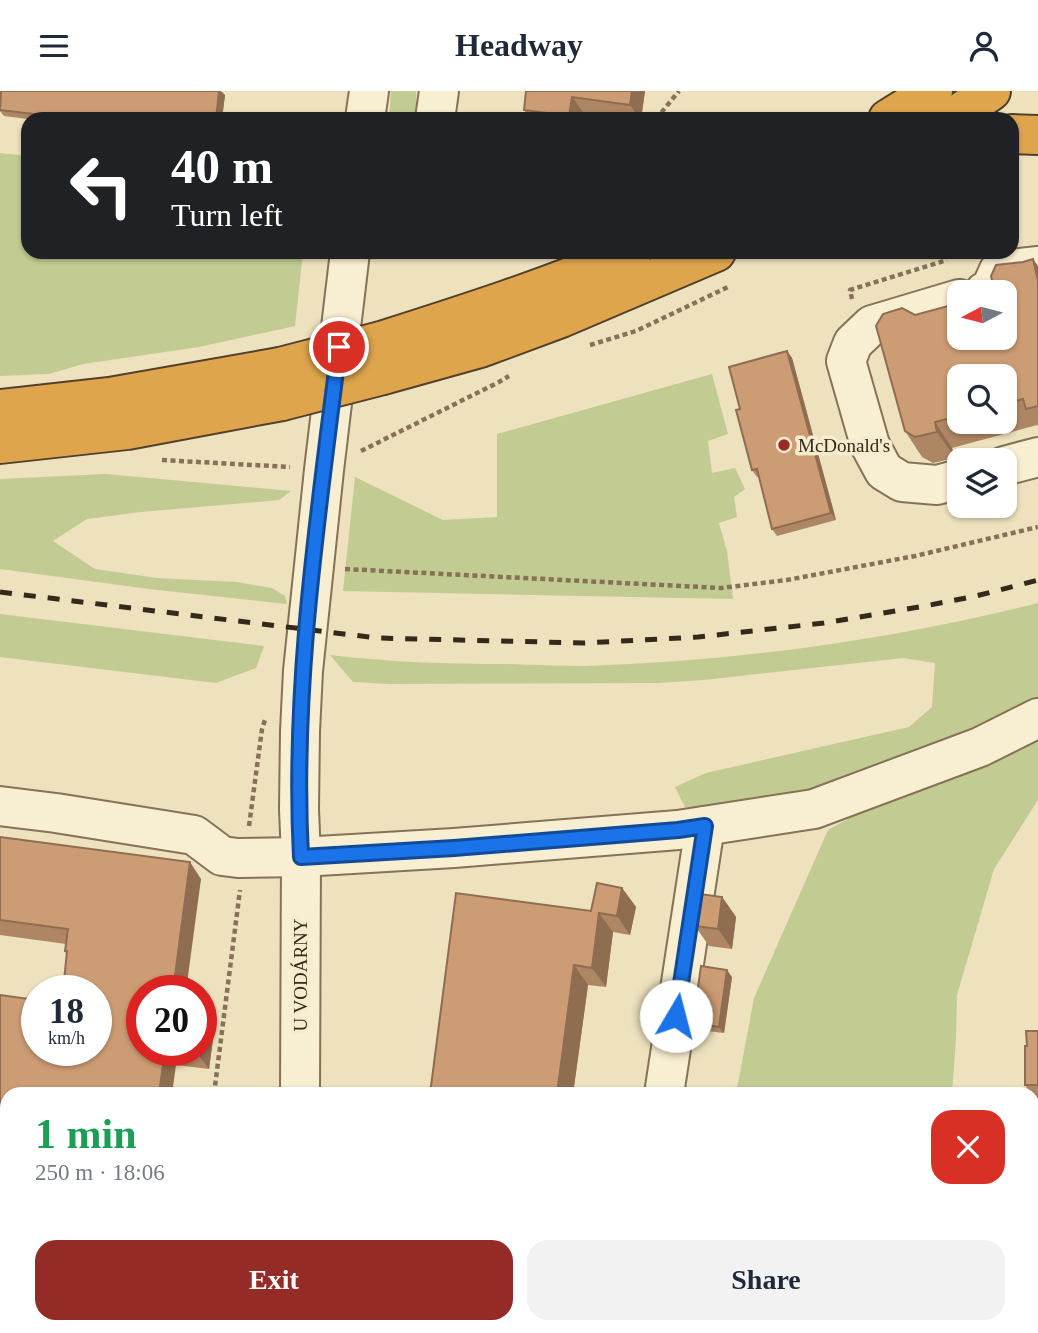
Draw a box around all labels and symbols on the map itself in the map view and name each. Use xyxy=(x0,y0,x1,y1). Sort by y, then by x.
north arrow xyxy=(947,280,1017,350)
pin xyxy=(309,317,369,377)
place label: McDonald's xyxy=(798,435,890,456)
marker: McDonald's xyxy=(776,437,792,453)
street label: U VODÁRNY xyxy=(290,918,311,1032)
speed limit sign: 20 xyxy=(126,975,217,1066)
position arrow xyxy=(639,979,713,1053)

